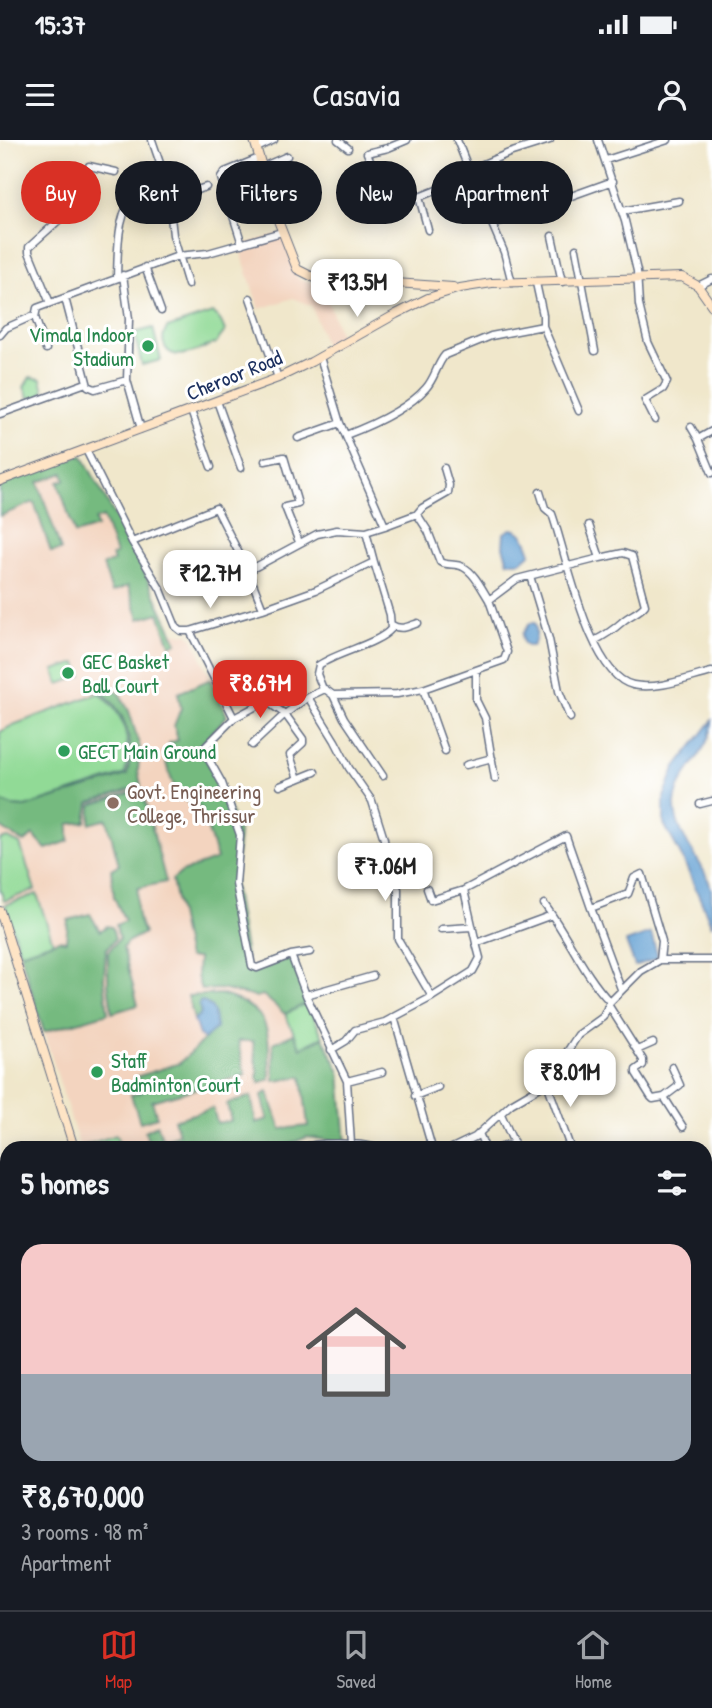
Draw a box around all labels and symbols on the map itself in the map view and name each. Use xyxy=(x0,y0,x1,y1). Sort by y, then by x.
pin: ₹13.5M xyxy=(300,260,414,319)
place label: Vimala Indoor Stadium xyxy=(29,320,134,373)
marker: Vimala Indoor Stadium xyxy=(140,338,156,354)
street label: Cheroor Road xyxy=(182,343,286,407)
pin: ₹12.7M xyxy=(153,550,267,610)
place label: GEC Basket Ball Court xyxy=(82,647,170,700)
pin: ₹8.67M xyxy=(203,660,317,720)
marker: GEC Basket Ball Court xyxy=(60,665,76,681)
place label: GECT Main Ground xyxy=(78,737,216,766)
marker: GECT Main Ground xyxy=(56,743,72,759)
place label: Govt. Engineering College, Thrissur xyxy=(127,777,261,830)
marker: Govt. Engineering College, Thrissur xyxy=(105,795,121,811)
pin: ₹7.06M xyxy=(328,844,442,903)
place label: Staff Badminton Court xyxy=(111,1046,241,1099)
pin: ₹8.01M xyxy=(513,1049,627,1109)
marker: Staff Badminton Court xyxy=(89,1064,105,1080)

